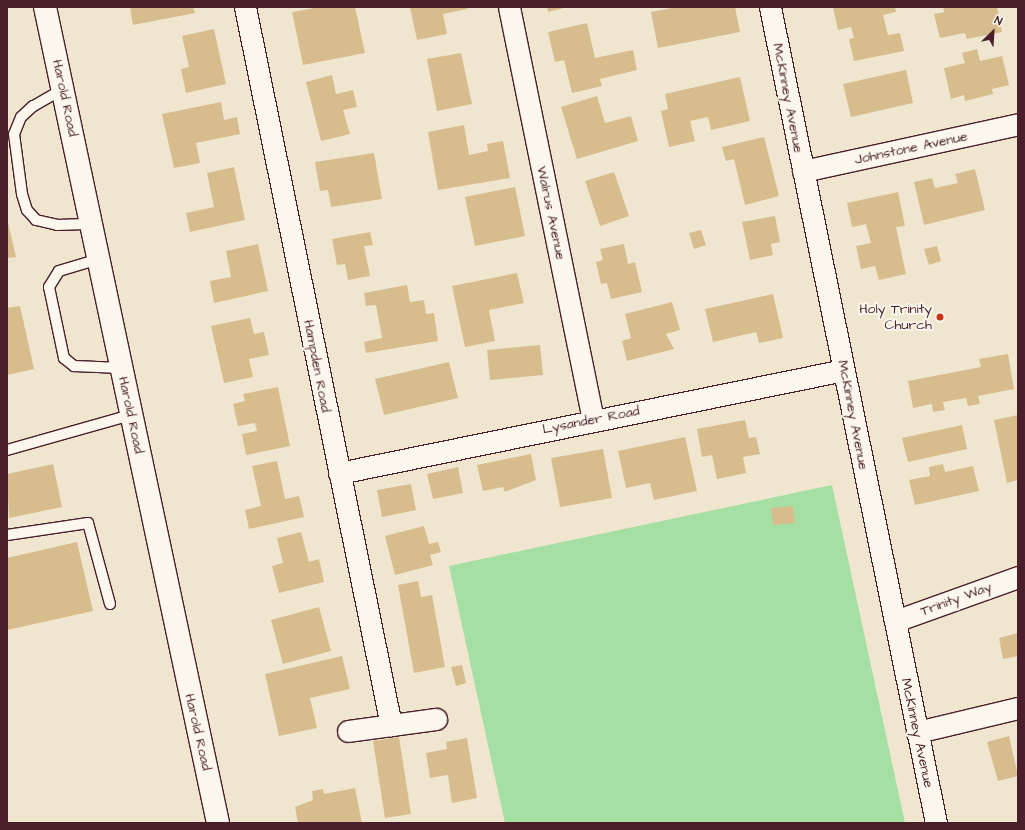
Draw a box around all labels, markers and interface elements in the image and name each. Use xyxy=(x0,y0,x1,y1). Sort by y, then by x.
north arrow xyxy=(973,12,1013,52)
text: N xyxy=(992,12,1005,29)
street label: McKinney Avenue xyxy=(769,42,807,154)
street label: Harold Road xyxy=(49,58,81,138)
street label: Johnstone Avenue xyxy=(853,128,969,168)
street label: Walrus Avenue xyxy=(533,165,569,261)
place label: Holy Trinity Church xyxy=(859,301,932,334)
marker: Holy Trinity Church xyxy=(935,312,945,322)
street label: Hampden Road xyxy=(300,318,334,414)
street label: McKinney Avenue xyxy=(834,359,872,471)
street label: Harold Road xyxy=(115,375,147,455)
street label: Lysander Road xyxy=(541,402,641,438)
street label: Trinity Way xyxy=(918,578,994,620)
street label: McKinney Avenue xyxy=(897,677,937,789)
street label: Harold Road xyxy=(181,692,215,772)

